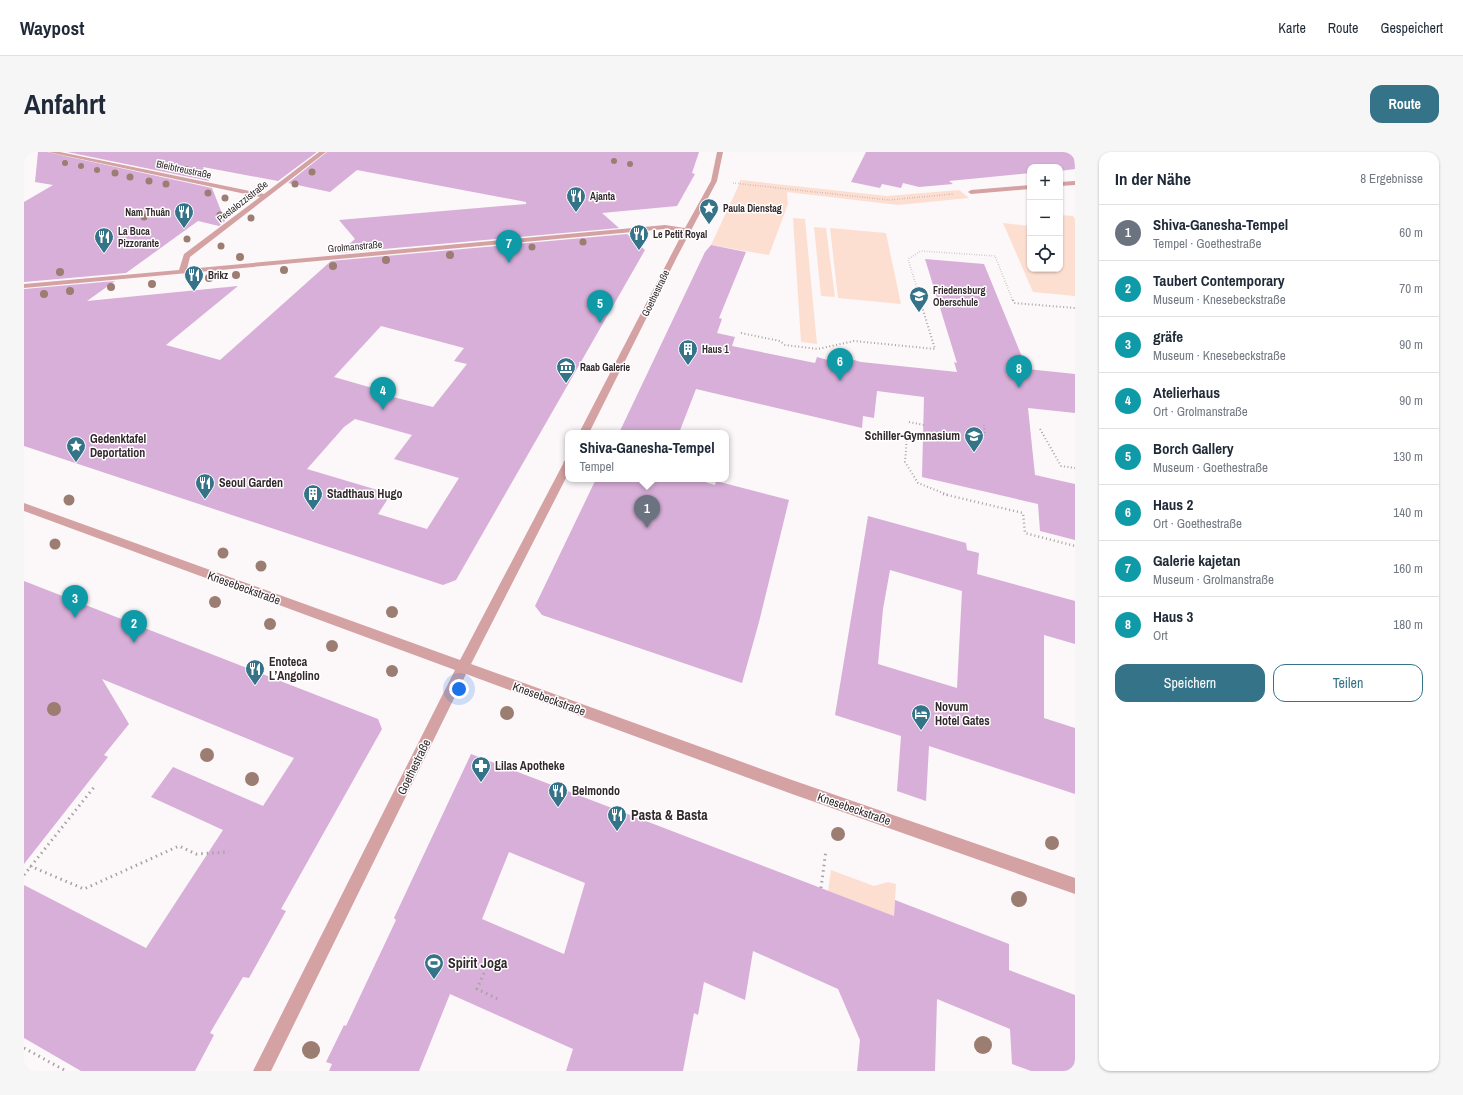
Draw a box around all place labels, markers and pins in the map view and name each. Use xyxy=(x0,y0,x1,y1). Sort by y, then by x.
restaurant icon: Ajanta xyxy=(565,185,587,213)
place label: Ajanta xyxy=(590,190,616,203)
place icon: Paula Dienstag xyxy=(698,197,720,225)
restaurant icon: Nam Thuân xyxy=(173,201,195,229)
place label: Paula Dienstag xyxy=(723,202,782,215)
place label: Nam Thuân xyxy=(125,206,170,219)
restaurant icon: Le Petit Royal xyxy=(628,223,650,251)
place label: La Buca Pizzorante xyxy=(118,225,159,250)
restaurant icon: La Buca Pizzorante xyxy=(93,226,115,254)
place label: Le Petit Royal xyxy=(653,228,707,241)
pin: 7 xyxy=(496,230,522,263)
restaurant icon: Brikz xyxy=(183,264,205,292)
place label: Brikz xyxy=(208,269,228,282)
place label: Friedensburg Oberschule xyxy=(933,284,985,309)
school or university icon: Friedensburg Oberschule xyxy=(908,285,930,313)
pin: 5 xyxy=(587,290,613,323)
building icon: Haus 1 xyxy=(677,338,699,366)
place label: Haus 1 xyxy=(702,343,729,356)
pin: 6 xyxy=(827,348,853,381)
pin: 8 xyxy=(1006,355,1032,388)
museum icon: Raab Galerie xyxy=(555,356,577,384)
place label: Raab Galerie xyxy=(580,361,631,374)
pin: 4 xyxy=(370,377,396,410)
school or university icon: Schiller-Gymnasium xyxy=(963,425,985,453)
place label: Schiller-Gymnasium xyxy=(865,428,960,444)
place label: Gedenktafel Deportation xyxy=(90,431,147,461)
place icon: Gedenktafel Deportation xyxy=(65,435,87,463)
restaurant icon: Seoul Garden xyxy=(194,472,216,500)
place label: Seoul Garden xyxy=(219,475,283,491)
building icon: Stadthaus Hugo xyxy=(302,483,324,511)
place label: Stadthaus Hugo xyxy=(327,486,402,502)
pin: 1 xyxy=(634,495,660,528)
pin: 3 xyxy=(62,585,88,618)
pin: 2 xyxy=(121,610,147,643)
place label: Enoteca L’Angolino xyxy=(269,654,320,684)
restaurant icon: Enoteca L’Angolino xyxy=(244,658,266,686)
place label: Novum Hotel Gates xyxy=(935,699,990,729)
hotel icon: Novum Hotel Gates xyxy=(910,703,932,731)
pharmacy icon: Lilas Apotheke xyxy=(470,755,492,783)
place label: Lilas Apotheke xyxy=(495,758,565,774)
restaurant icon: Belmondo xyxy=(547,780,569,808)
place label: Belmondo xyxy=(572,783,620,799)
restaurant icon: Pasta & Basta xyxy=(606,804,628,832)
place label: Pasta & Basta xyxy=(631,806,708,824)
sports icon: Spirit Joga xyxy=(423,952,445,980)
place label: Spirit Joga xyxy=(448,954,508,972)

